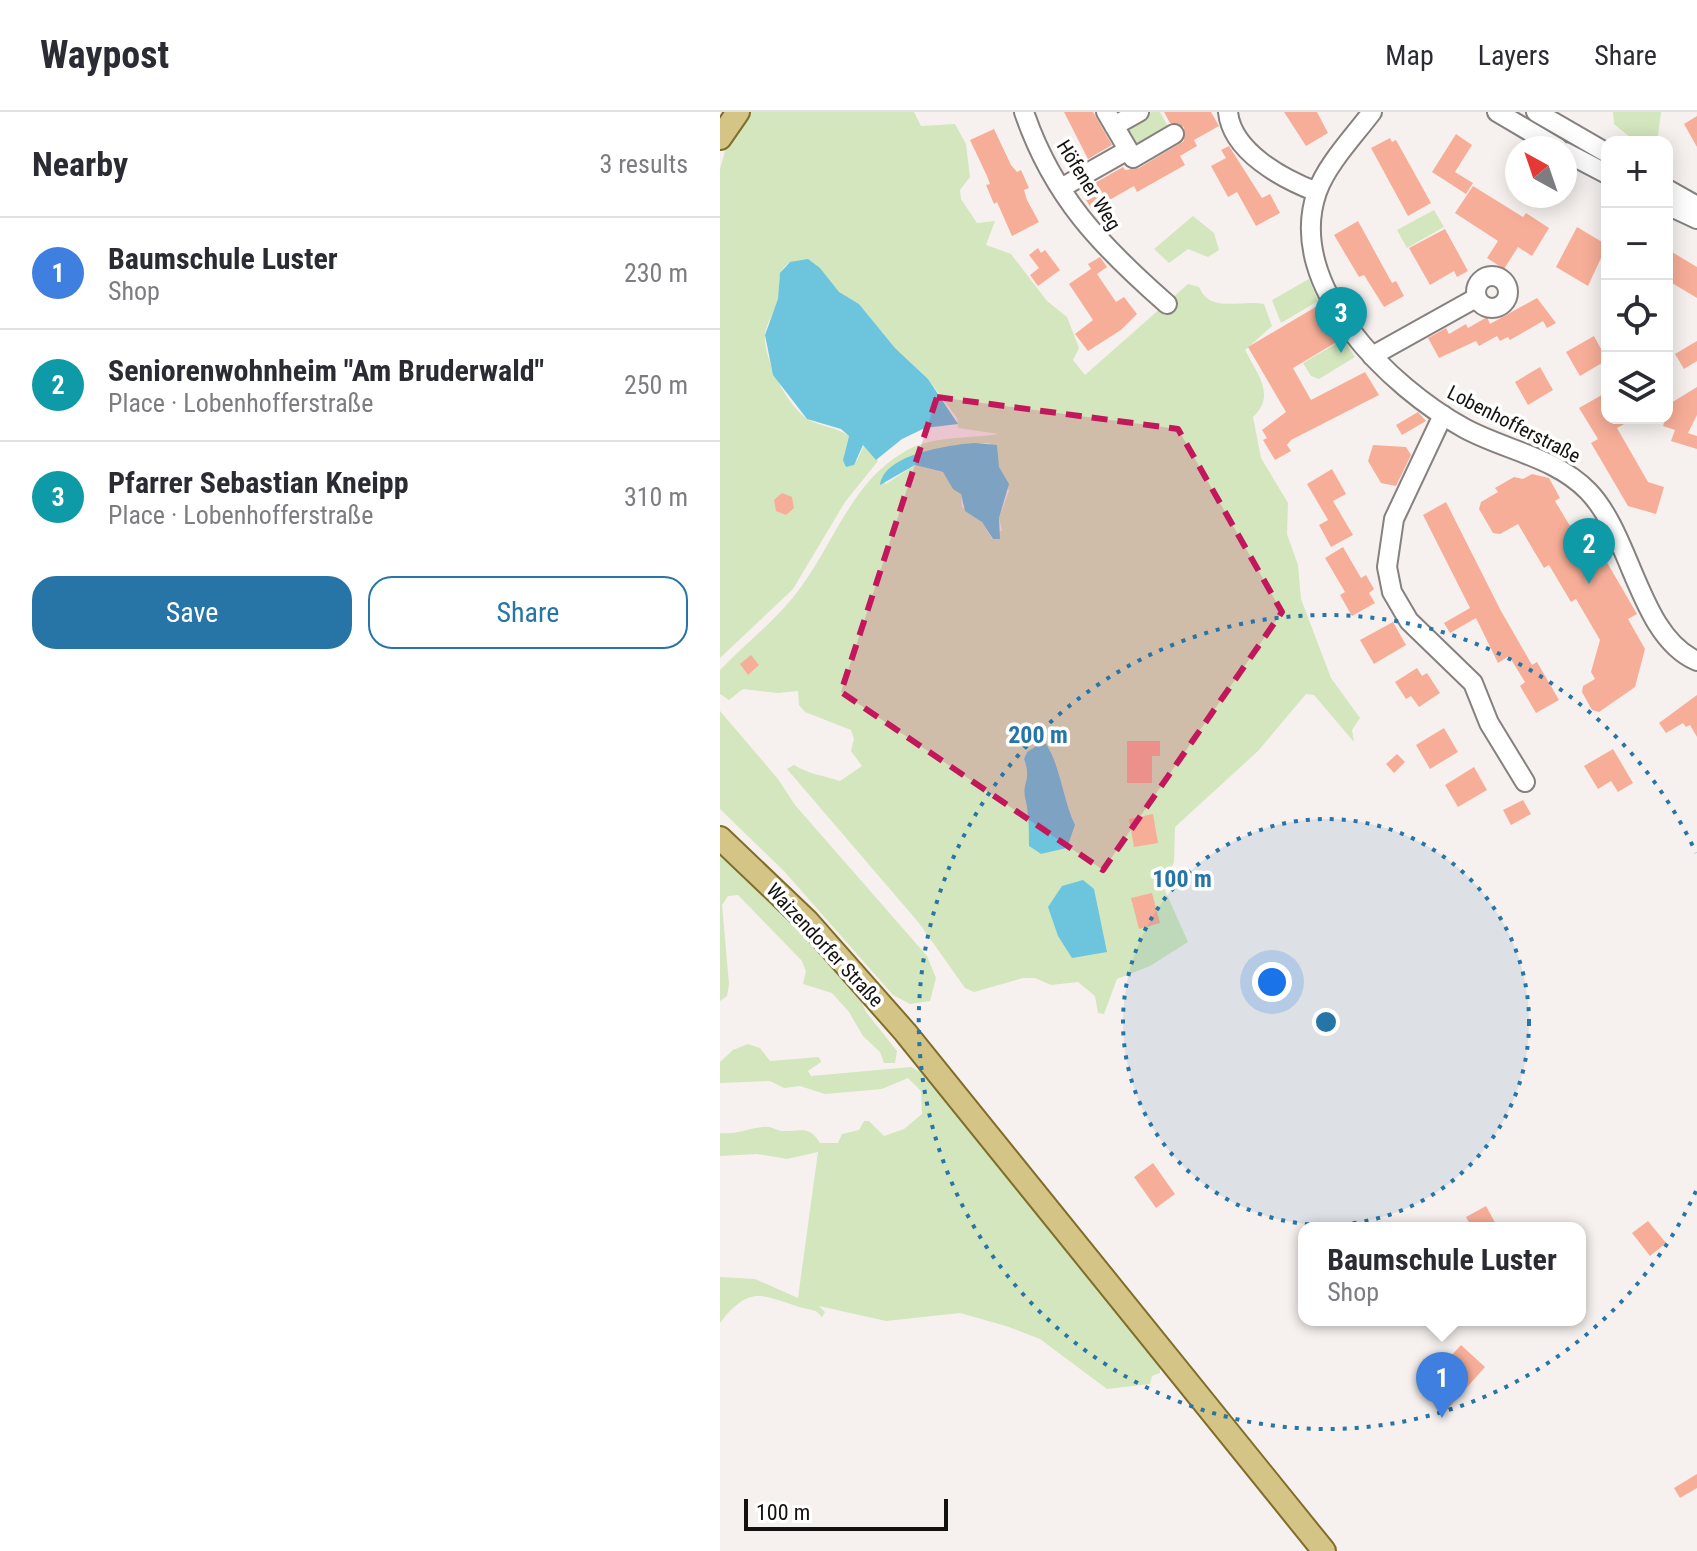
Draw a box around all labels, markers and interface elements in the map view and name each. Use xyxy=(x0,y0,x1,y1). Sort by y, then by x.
text: Waypost xyxy=(40,33,169,77)
text: Map xyxy=(1385,39,1434,72)
text: Layers xyxy=(1478,39,1550,72)
text: Share xyxy=(1594,39,1657,72)
street label: Höfener Weg xyxy=(1052,135,1126,235)
north arrow xyxy=(1505,136,1577,208)
map controls xyxy=(1601,136,1673,424)
button: + xyxy=(1601,136,1673,208)
text: Nearby xyxy=(32,144,128,184)
text: 3 results xyxy=(599,149,688,179)
button: − xyxy=(1601,208,1673,280)
text: Baumschule Luster xyxy=(108,241,338,276)
text: 1 xyxy=(51,258,65,288)
text: 230 m xyxy=(624,258,688,288)
text: Shop xyxy=(108,276,160,306)
button: locate xyxy=(1601,280,1673,352)
pin: 3 xyxy=(1315,287,1367,353)
button: layers xyxy=(1601,352,1673,424)
text: Seniorenwohnheim "Am Bruderwald" xyxy=(108,353,544,388)
text: 2 xyxy=(51,370,65,400)
text: 250 m xyxy=(624,370,688,400)
street label: Lobenhofferstraße xyxy=(1443,380,1585,468)
text: Place · Lobenhofferstraße xyxy=(108,388,373,418)
text: Pfarrer Sebastian Kneipp xyxy=(108,465,409,500)
text: 3 xyxy=(51,482,65,512)
text: 310 m xyxy=(624,482,688,512)
text: Place · Lobenhofferstraße xyxy=(108,500,373,530)
pin: 2 xyxy=(1563,518,1615,584)
button: Save xyxy=(32,576,352,649)
button: Share xyxy=(368,576,688,649)
text: 200 m xyxy=(1008,721,1068,749)
text: 100 m xyxy=(1152,865,1212,893)
street label: Waizendorfer Straße xyxy=(761,878,889,1012)
your location xyxy=(1252,962,1292,1002)
centre of rings xyxy=(1312,1008,1340,1036)
popup xyxy=(1298,1222,1586,1326)
text: Baumschule Luster xyxy=(1327,1242,1557,1277)
text: Shop xyxy=(1327,1277,1379,1307)
pin: 1 xyxy=(1416,1352,1468,1418)
scale bar xyxy=(744,1495,948,1531)
text: 100 m xyxy=(756,1500,810,1525)

